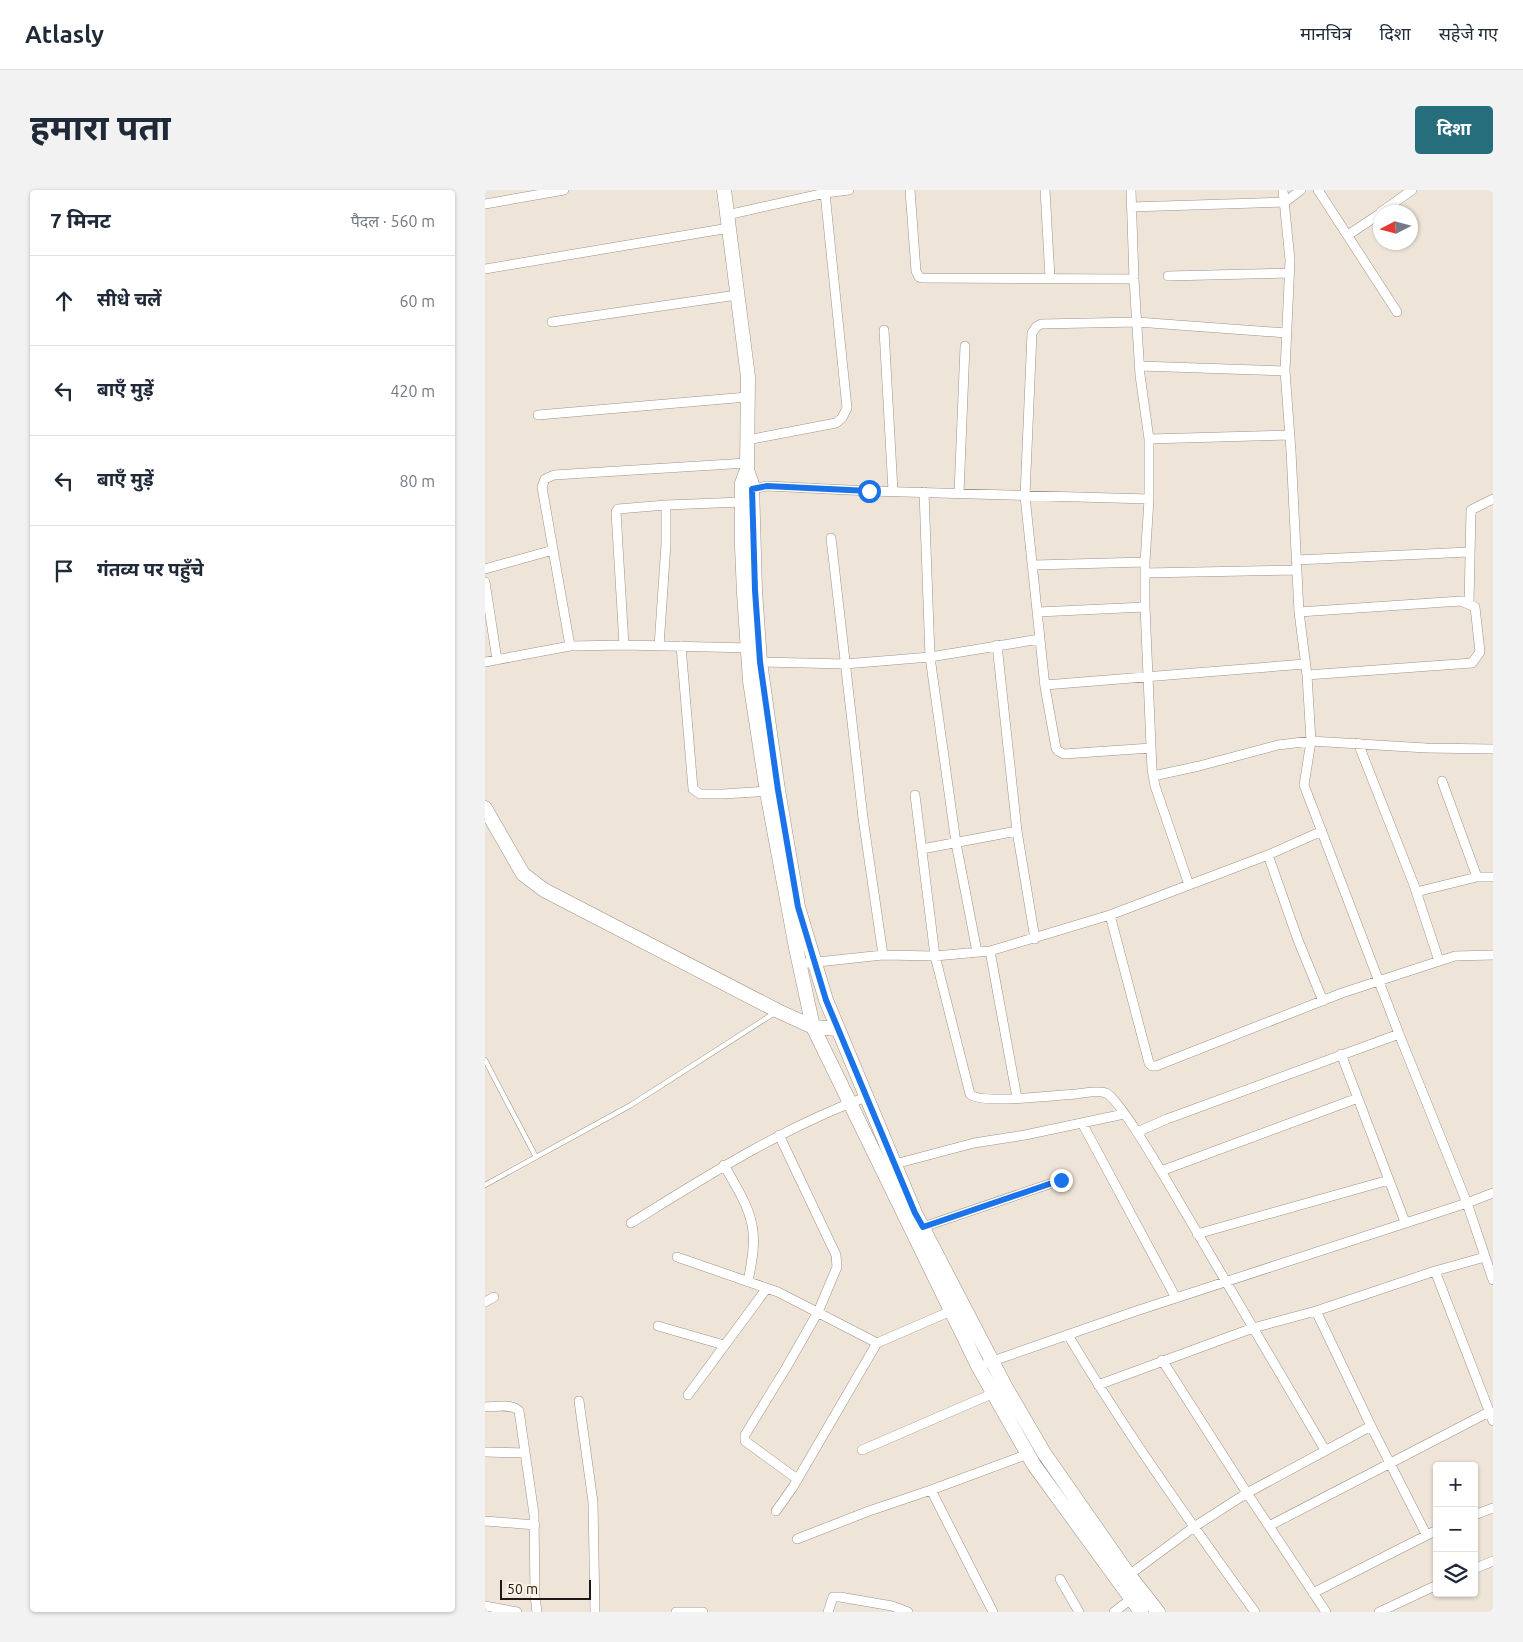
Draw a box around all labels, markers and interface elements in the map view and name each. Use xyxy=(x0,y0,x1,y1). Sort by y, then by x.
text: Atlasly xyxy=(25,21,104,48)
text: मानचित्र xyxy=(1300,23,1352,43)
text: दिशा xyxy=(1380,23,1411,43)
text: सहेजे गए xyxy=(1439,23,1498,43)
button: दिशा xyxy=(1415,106,1493,154)
text: हमारा पता xyxy=(30,107,170,147)
north arrow xyxy=(1373,205,1418,250)
text: 7 मिनट xyxy=(50,208,111,232)
text: पैदल · 560 m xyxy=(351,212,435,230)
icon: ahead xyxy=(50,287,78,315)
text: सीधे चलें xyxy=(97,288,161,310)
text: 60 m xyxy=(399,292,435,310)
icon: left xyxy=(50,377,78,405)
text: बाएँ मुड़ें xyxy=(97,378,154,400)
text: 420 m xyxy=(390,382,435,400)
icon: left xyxy=(50,467,78,495)
text: बाएँ मुड़ें xyxy=(97,468,154,490)
text: 80 m xyxy=(399,472,435,490)
route start xyxy=(858,480,881,503)
icon: arrive xyxy=(50,557,78,585)
text: गंतव्य पर पहुँचे xyxy=(97,558,204,580)
route end xyxy=(1050,1169,1073,1192)
map controls xyxy=(1433,1462,1478,1597)
button: + xyxy=(1433,1462,1478,1507)
button: − xyxy=(1433,1507,1478,1552)
button: layers xyxy=(1433,1552,1478,1597)
scale bar xyxy=(500,1577,591,1600)
text: 50 m xyxy=(507,1581,538,1597)

